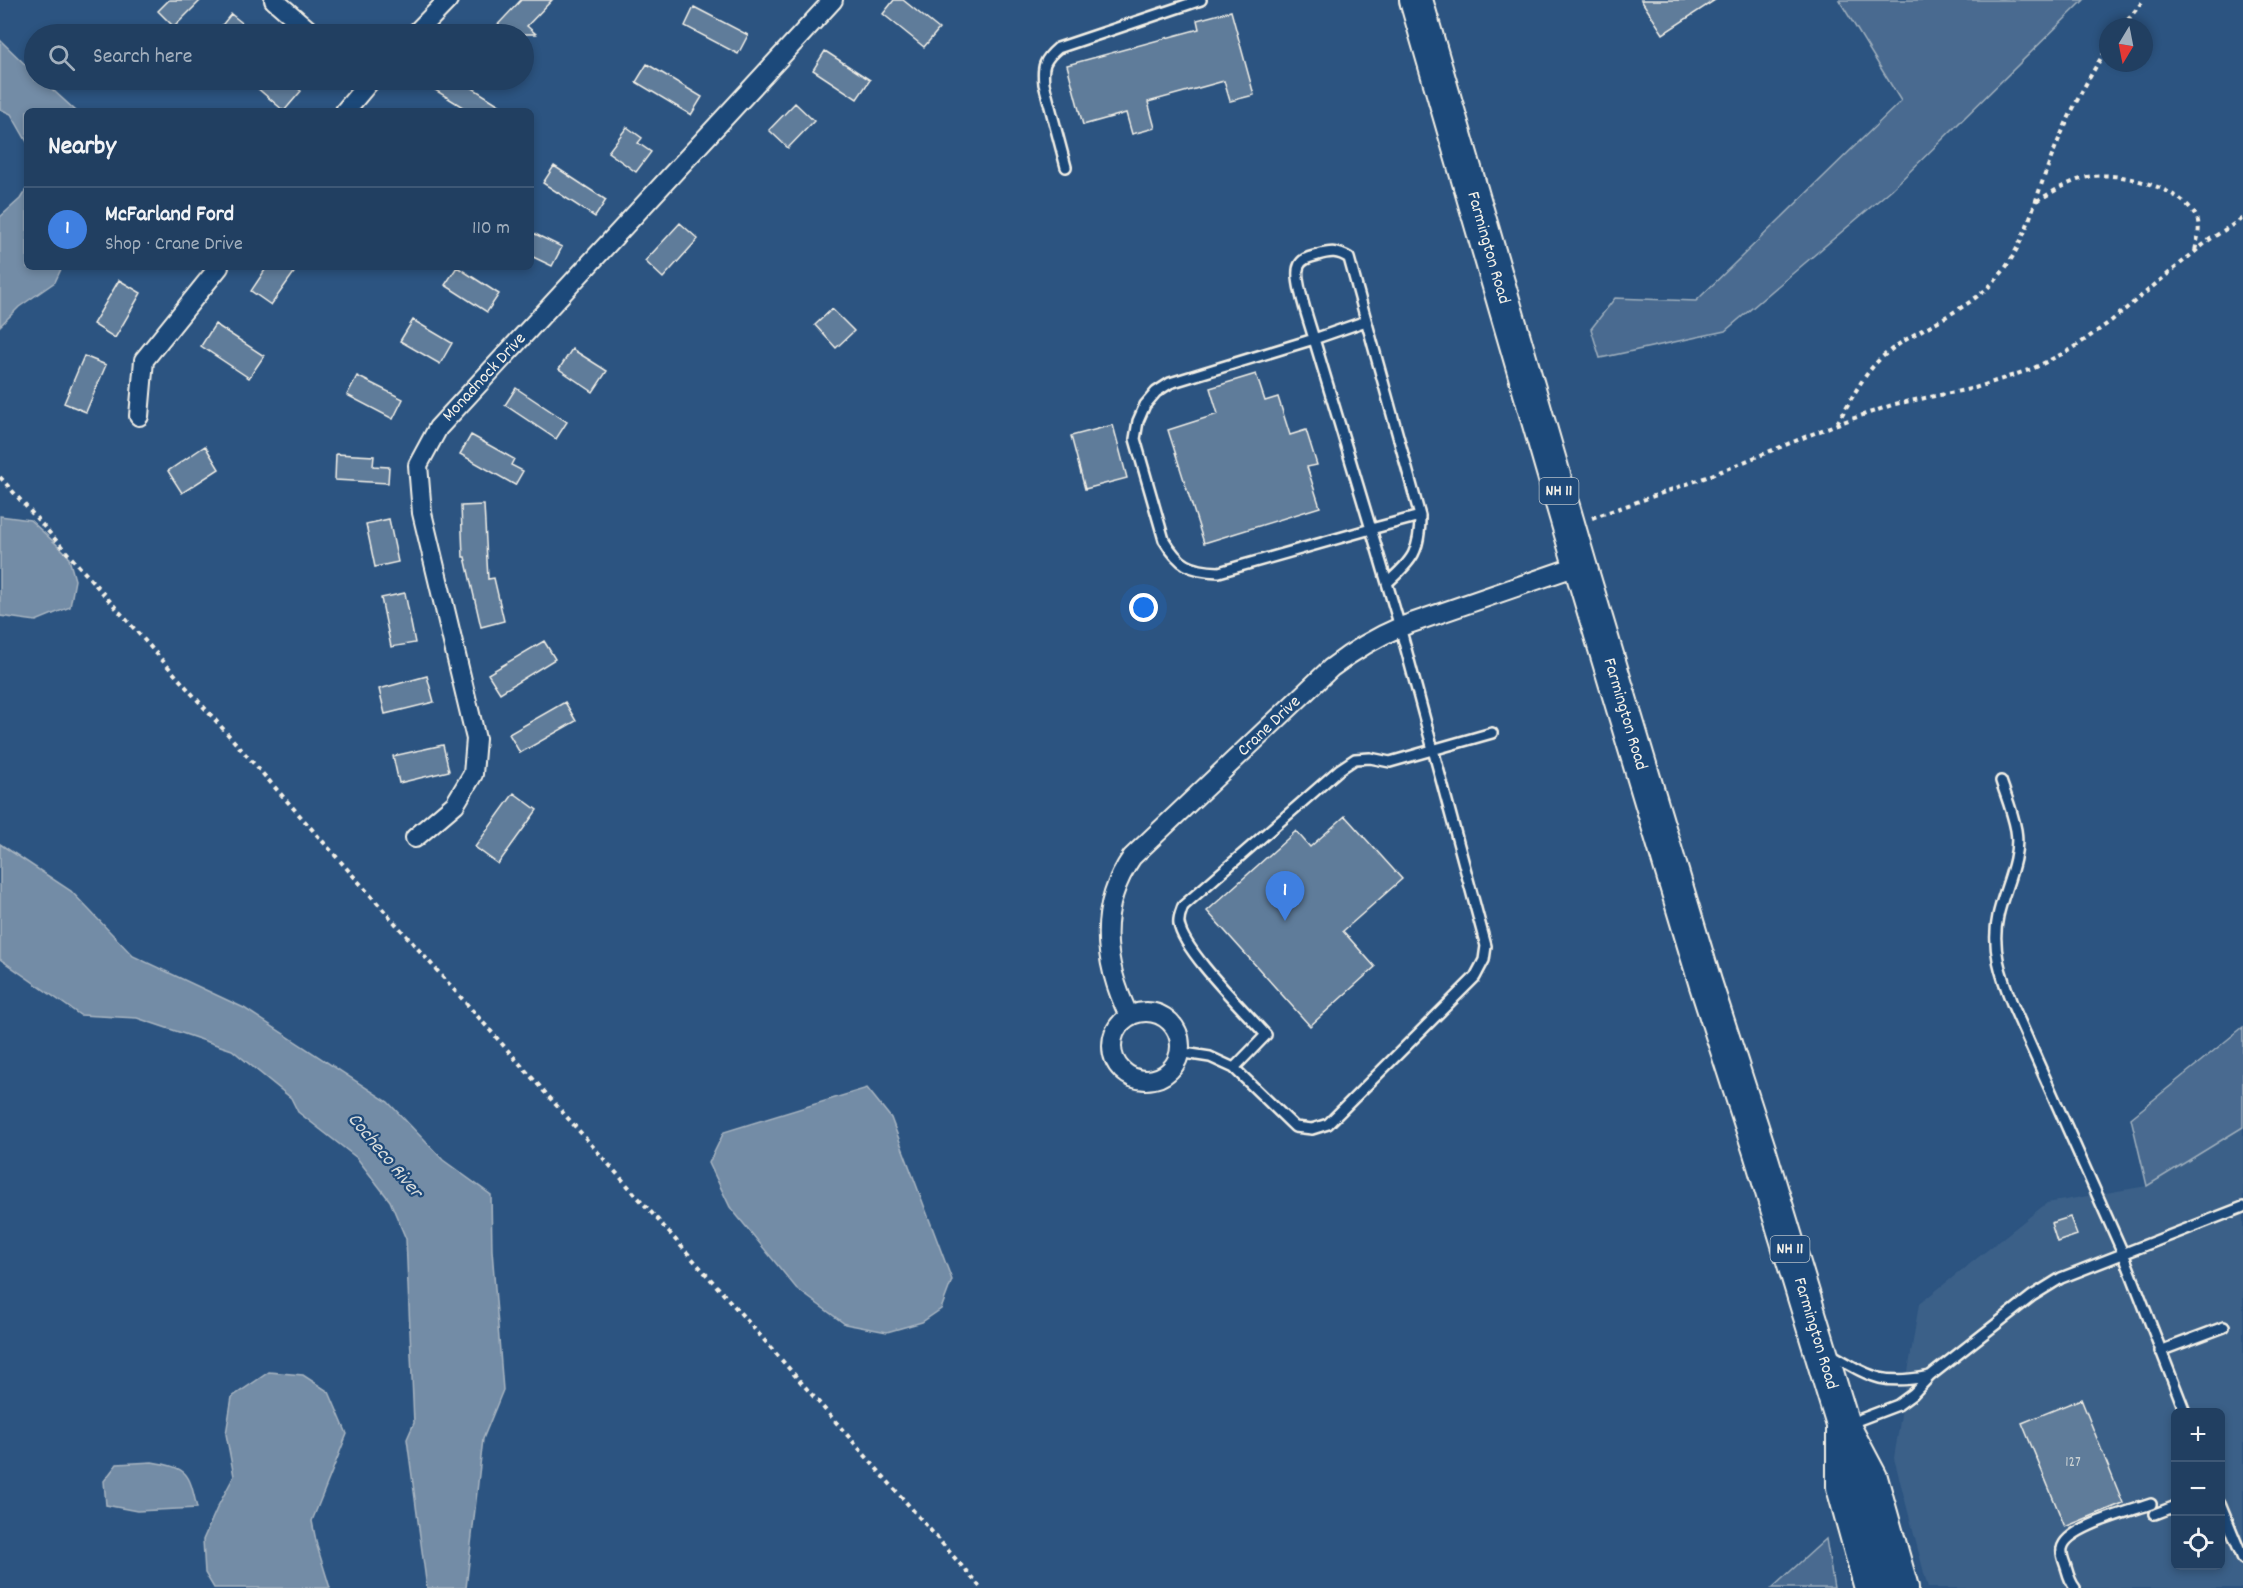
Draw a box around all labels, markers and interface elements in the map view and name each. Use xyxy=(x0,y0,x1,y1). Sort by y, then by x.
north arrow xyxy=(2099,18,2153,72)
search box xyxy=(24,24,534,90)
icon: search xyxy=(45,41,78,74)
text: Search here xyxy=(93,42,192,73)
text: Nearby xyxy=(48,129,116,166)
street label: Farmington Road xyxy=(1460,189,1516,307)
text: McFarland Ford xyxy=(105,200,234,231)
text: 1 xyxy=(65,215,70,243)
text: 110 m xyxy=(472,215,510,243)
text: Shop · Crane Drive xyxy=(105,231,243,259)
street label: Monadnock Drive xyxy=(437,327,532,428)
road number: NH 11 xyxy=(1540,478,1578,504)
your location xyxy=(1129,593,1158,622)
street label: Farmington Road xyxy=(1596,655,1653,773)
street label: Crane Drive xyxy=(1232,690,1307,763)
pin: 1 xyxy=(1266,872,1304,921)
water label: Cocheco River xyxy=(340,1107,430,1207)
road number: NH 11 xyxy=(1770,1236,1810,1262)
street label: Farmington Road xyxy=(1786,1274,1844,1393)
map controls xyxy=(2171,1408,2225,1570)
button: + xyxy=(2171,1408,2225,1462)
house number: 127 xyxy=(2065,1452,2081,1474)
button: − xyxy=(2171,1462,2225,1516)
button: locate xyxy=(2171,1516,2225,1570)

